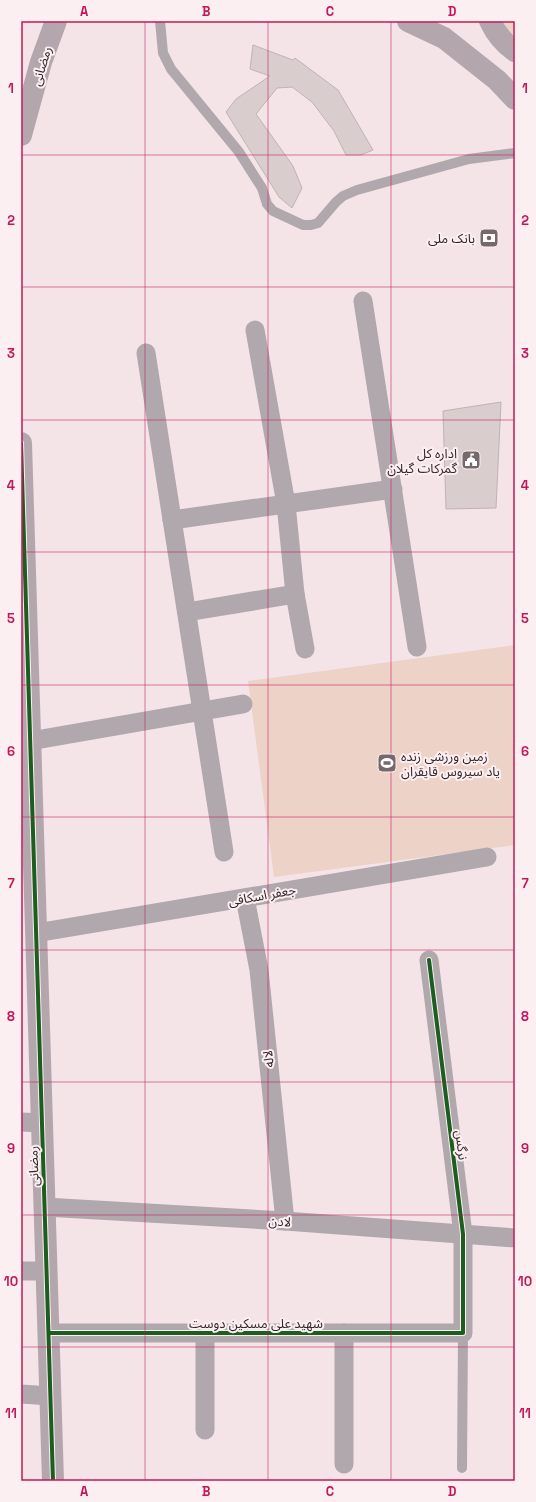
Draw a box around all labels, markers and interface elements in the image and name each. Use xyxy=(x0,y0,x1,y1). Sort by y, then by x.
text: A xyxy=(80,3,89,20)
text: B xyxy=(202,3,211,20)
text: C xyxy=(326,3,334,20)
text: D xyxy=(448,3,457,20)
street label: رمضانی xyxy=(27,44,55,88)
text: 1 xyxy=(8,80,14,97)
text: 1 xyxy=(522,80,528,97)
text: 2 xyxy=(7,212,15,229)
text: 2 xyxy=(521,212,529,229)
bank icon: بانک ملی xyxy=(478,227,500,249)
place label: بانک ملی xyxy=(428,230,475,247)
text: 3 xyxy=(7,345,15,362)
text: 3 xyxy=(521,345,529,362)
place label: اداره کل گمرکات گیلان xyxy=(387,445,458,477)
public building icon: اداره کل گمرکات گیلان xyxy=(460,449,482,471)
text: 4 xyxy=(7,477,15,494)
text: 4 xyxy=(521,477,529,494)
text: 5 xyxy=(7,610,15,627)
text: 5 xyxy=(521,610,529,627)
text: 6 xyxy=(7,743,15,760)
text: 6 xyxy=(521,743,529,760)
place label: زمین ورزشی زنده یاد سیروس قایقران xyxy=(401,748,500,780)
sports icon: زمین ورزشی زنده یاد سیروس قایقران xyxy=(376,752,398,774)
text: 7 xyxy=(7,875,15,892)
text: 7 xyxy=(521,875,529,892)
street label: جعفر اسکافی xyxy=(227,881,298,910)
text: 8 xyxy=(7,1008,15,1025)
text: 8 xyxy=(521,1008,529,1025)
street label: لاله xyxy=(259,1049,278,1068)
street label: نرگس xyxy=(451,1129,472,1161)
text: 9 xyxy=(7,1140,15,1157)
text: 9 xyxy=(521,1140,529,1157)
street label: رمضانی xyxy=(24,1146,43,1186)
street label: لادن xyxy=(268,1212,292,1231)
text: 10 xyxy=(4,1273,18,1290)
text: 10 xyxy=(518,1273,532,1290)
street label: شهید علی مسکین دوست xyxy=(189,1315,323,1332)
text: 11 xyxy=(5,1405,17,1422)
text: 11 xyxy=(519,1405,531,1422)
text: A xyxy=(80,1483,89,1500)
text: B xyxy=(202,1483,211,1500)
text: C xyxy=(326,1483,334,1500)
text: D xyxy=(448,1483,457,1500)

